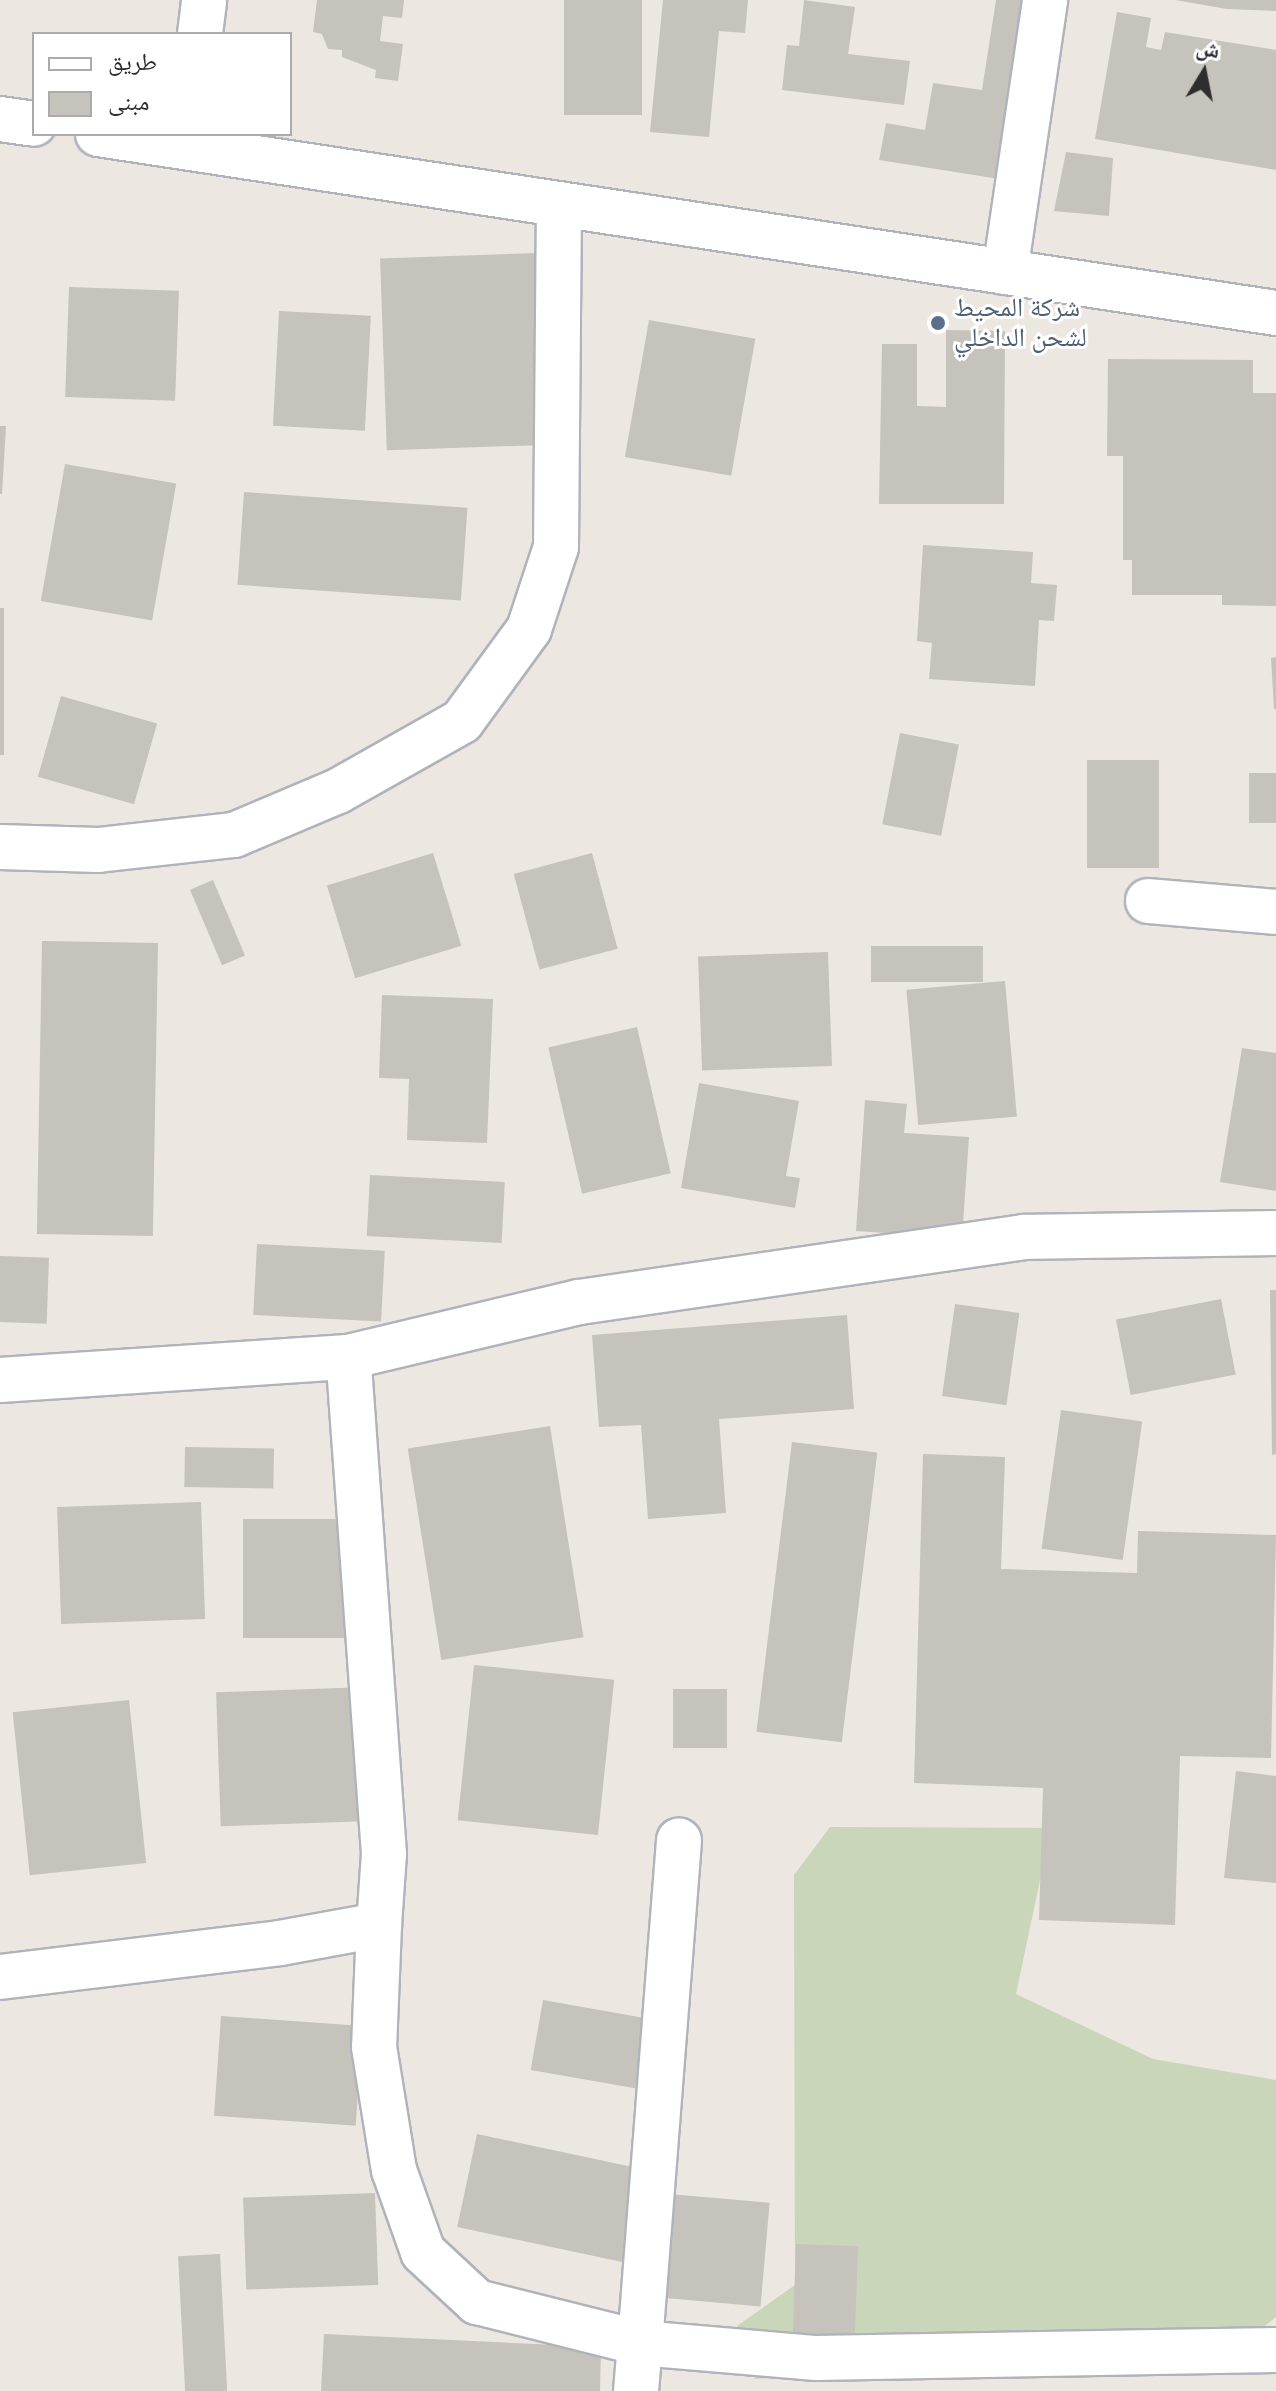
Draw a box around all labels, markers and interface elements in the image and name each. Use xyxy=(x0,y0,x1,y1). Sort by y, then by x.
legend xyxy=(32,32,292,136)
north arrow xyxy=(1164,32,1244,112)
text: ش xyxy=(1194,34,1222,63)
text: طريق xyxy=(108,47,157,76)
text: مبنى xyxy=(108,87,149,116)
place label: شركة المحيط لشحن الداخلي xyxy=(954,292,1087,354)
marker: شركة المحيط لشحن الداخلي xyxy=(929,314,947,332)

